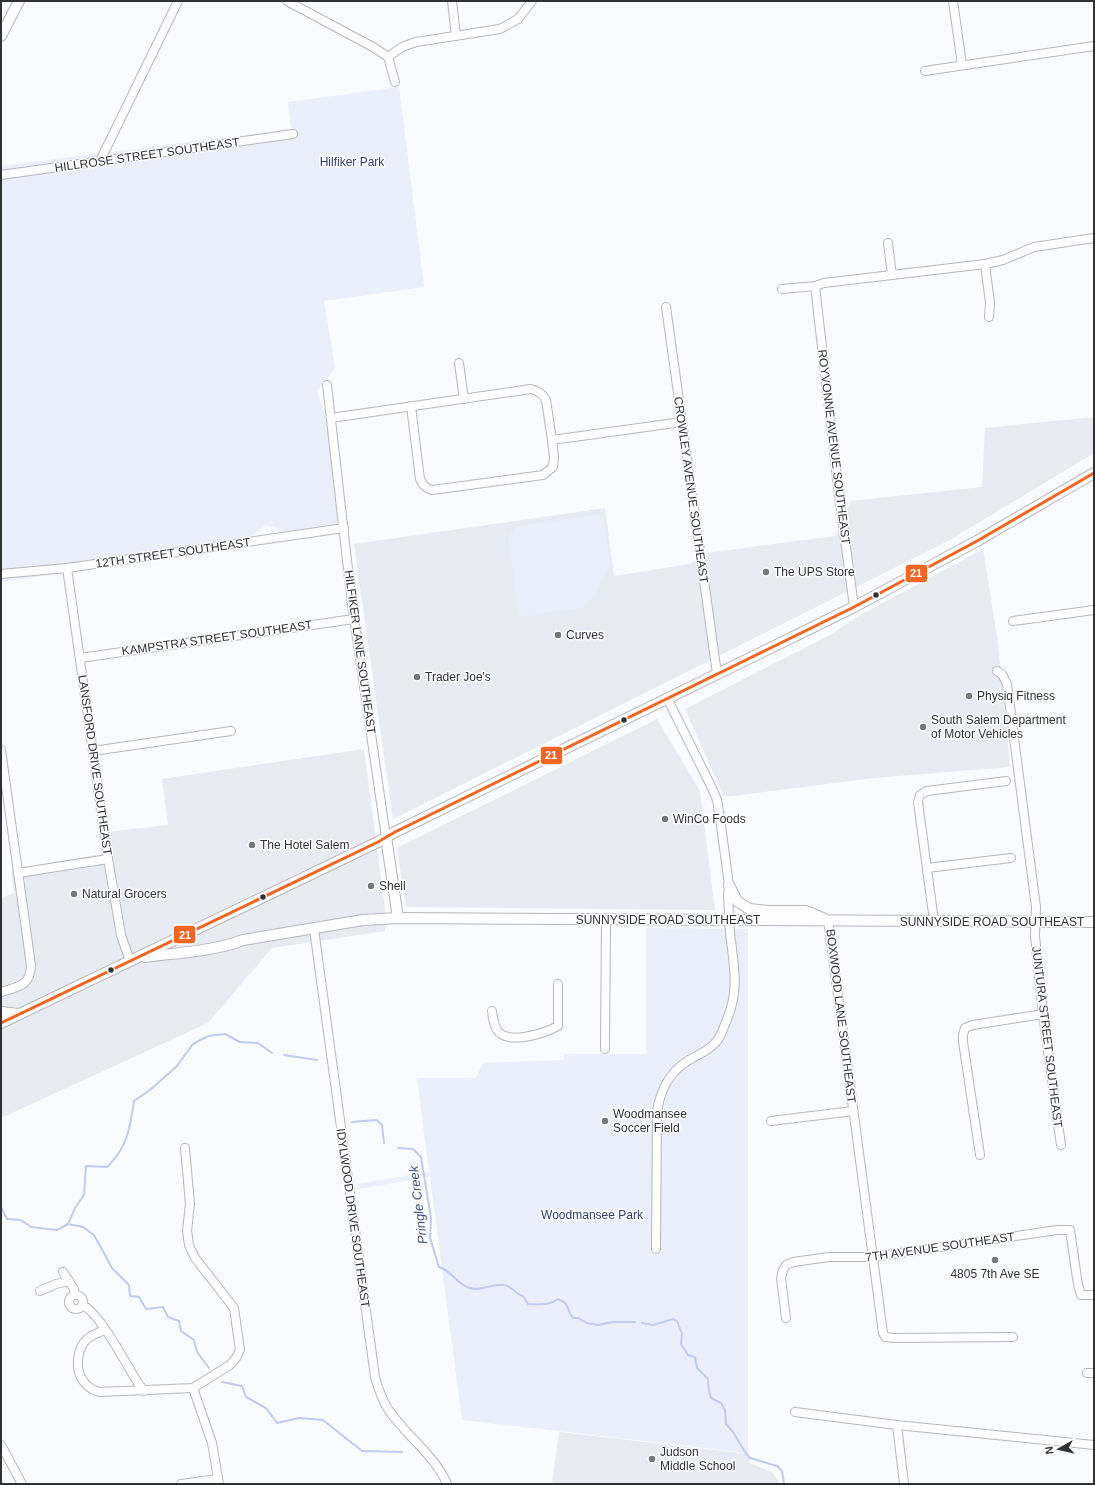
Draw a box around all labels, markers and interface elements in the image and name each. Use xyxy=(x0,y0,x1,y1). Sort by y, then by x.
street label: HILLROSE STREET SOUTHEAST xyxy=(54,135,241,175)
park label: Hilfiker Park xyxy=(320,155,385,169)
street label: ROYVONNE AVENUE SOUTHEAST xyxy=(815,349,853,546)
street label: CROWLEY AVENUE SOUTHEAST xyxy=(671,396,711,585)
street label: 12TH STREET SOUTHEAST xyxy=(95,535,252,571)
line badge: 21 xyxy=(905,564,928,583)
place label: The UPS Store xyxy=(774,565,855,579)
marker: The UPS Store xyxy=(761,567,771,577)
text: 21 xyxy=(910,567,922,579)
street label: HILFIKER LANE SOUTHEAST xyxy=(342,569,379,736)
unlabelled marker xyxy=(871,590,881,600)
street label: KAMPSTRA STREET SOUTHEAST xyxy=(121,618,314,658)
place label: Curves xyxy=(566,628,604,642)
marker: Curves xyxy=(553,630,563,640)
place label: Trader Joe's xyxy=(425,670,491,684)
marker: Trader Joe's xyxy=(412,672,422,682)
street label: LANSFORD DRIVE SOUTHEAST xyxy=(75,674,115,857)
place label: Physiq Fitness xyxy=(977,689,1055,703)
marker: Physiq Fitness xyxy=(964,691,974,701)
place label: South Salem Department of Motor Vehicles xyxy=(931,713,1066,741)
unlabelled marker xyxy=(619,715,629,725)
marker: South Salem Department of Motor Vehicles xyxy=(918,722,928,732)
line badge: 21 xyxy=(540,746,563,765)
text: 21 xyxy=(545,749,557,761)
place label: WinCo Foods xyxy=(673,812,746,826)
marker: WinCo Foods xyxy=(660,814,670,824)
place label: The Hotel Salem xyxy=(260,838,349,852)
marker: The Hotel Salem xyxy=(247,840,257,850)
place label: Shell xyxy=(379,879,406,893)
marker: Shell xyxy=(366,881,376,891)
place label: Natural Grocers xyxy=(82,887,167,901)
marker: Natural Grocers xyxy=(69,889,79,899)
unlabelled marker xyxy=(258,892,268,902)
street label: SUNNYSIDE ROAD SOUTHEAST xyxy=(576,913,761,927)
street label: SUNNYSIDE ROAD SOUTHEAST xyxy=(900,915,1085,929)
line badge: 21 xyxy=(173,925,196,944)
street label: BOXWOOD LANE SOUTHEAST xyxy=(823,928,859,1105)
text: 21 xyxy=(179,929,191,941)
street label: JUNTURA STREET SOUTHEAST xyxy=(1029,946,1065,1129)
unlabelled marker xyxy=(106,965,116,975)
place label: Woodmansee Soccer Field xyxy=(613,1107,687,1135)
marker: Woodmansee Soccer Field xyxy=(600,1116,610,1126)
street label: IDYLWOOD DRIVE SOUTHEAST xyxy=(333,1127,373,1309)
water label: Pringle Creek xyxy=(406,1164,430,1245)
park label: Woodmansee Park xyxy=(541,1208,644,1222)
street label: 7TH AVENUE SOUTHEAST xyxy=(865,1230,1016,1264)
marker: 4805 7th Ave SE xyxy=(990,1255,1000,1265)
place label: 4805 7th Ave SE xyxy=(950,1267,1040,1281)
north arrow xyxy=(1039,1429,1079,1469)
place label: Judson Middle School xyxy=(660,1445,735,1473)
text: N xyxy=(1043,1446,1056,1455)
marker: Judson Middle School xyxy=(647,1454,657,1464)

